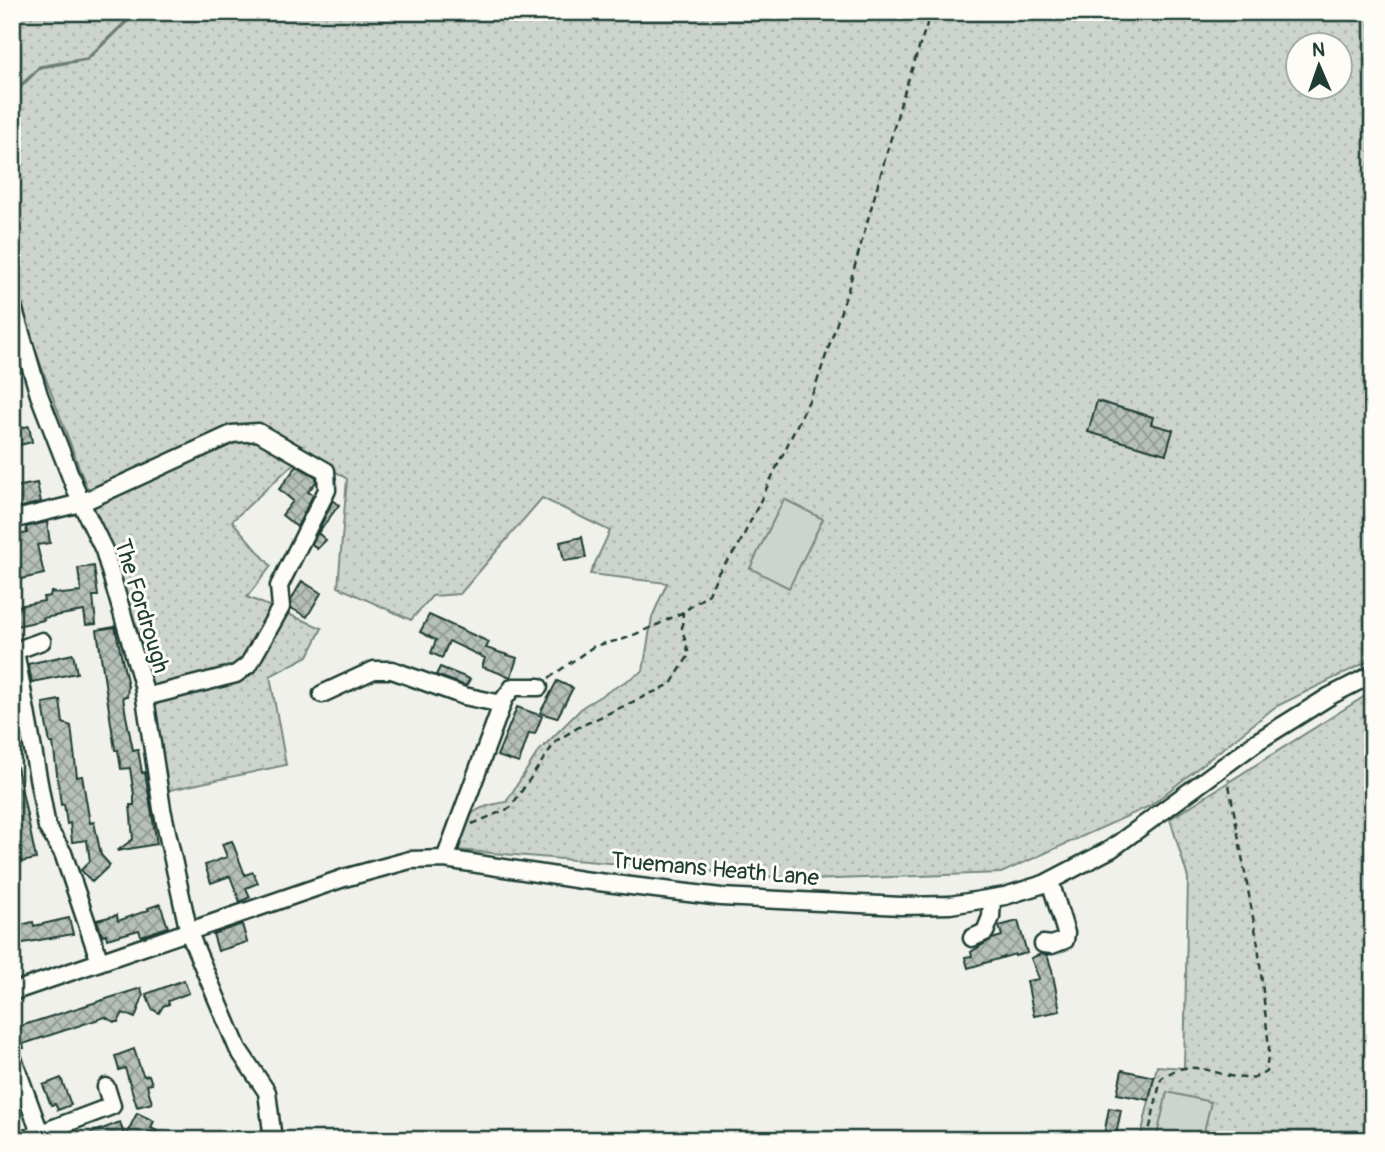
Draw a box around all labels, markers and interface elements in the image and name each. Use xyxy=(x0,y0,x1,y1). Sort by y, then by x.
north arrow xyxy=(1284,32,1354,102)
text: N xyxy=(1312,38,1325,62)
street label: The Fordrough xyxy=(108,536,176,676)
street label: Truemans Heath Lane xyxy=(610,845,821,893)

